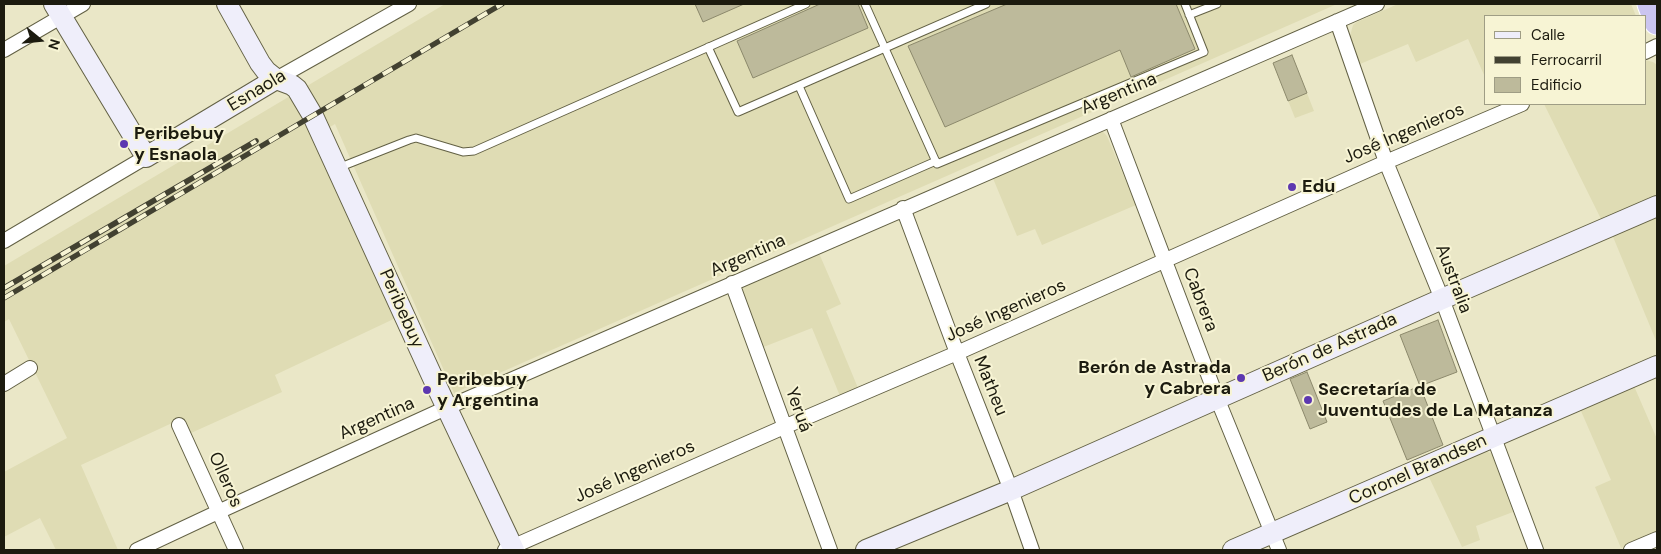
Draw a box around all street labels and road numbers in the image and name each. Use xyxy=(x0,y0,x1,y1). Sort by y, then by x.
street label: Esnaola xyxy=(224,65,290,117)
street label: Argentina xyxy=(1078,68,1160,120)
street label: José Ingenieros xyxy=(1340,99,1468,169)
street label: Argentina xyxy=(707,230,789,282)
street label: Australia xyxy=(1430,241,1476,317)
street label: Cabrera xyxy=(1178,265,1222,335)
street label: Peribebuy xyxy=(374,266,428,352)
street label: José Ingenieros xyxy=(943,275,1069,347)
street label: Berón de Astrada xyxy=(1260,309,1400,387)
street label: Matheu xyxy=(968,353,1012,419)
street label: Yeruá xyxy=(780,385,816,435)
street label: Argentina xyxy=(336,393,418,445)
street label: Coronel Brandsen xyxy=(1346,430,1490,510)
street label: José Ingenieros xyxy=(572,436,698,508)
street label: Olleros xyxy=(203,449,247,511)

